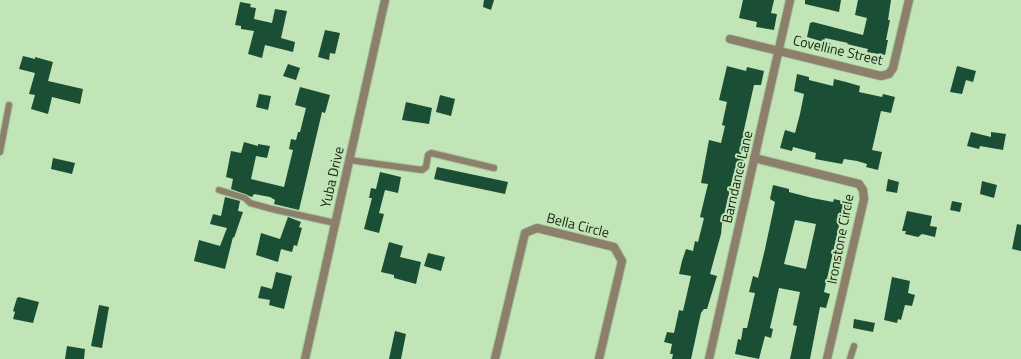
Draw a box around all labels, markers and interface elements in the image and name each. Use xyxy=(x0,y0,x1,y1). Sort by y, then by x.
street label: Covelline Street xyxy=(791,29,885,70)
street label: Barndance Lane xyxy=(716,129,757,225)
street label: Yuba Drive xyxy=(314,144,349,210)
street label: Ironstone Circle xyxy=(820,192,859,286)
street label: Bella Circle xyxy=(545,207,612,242)

